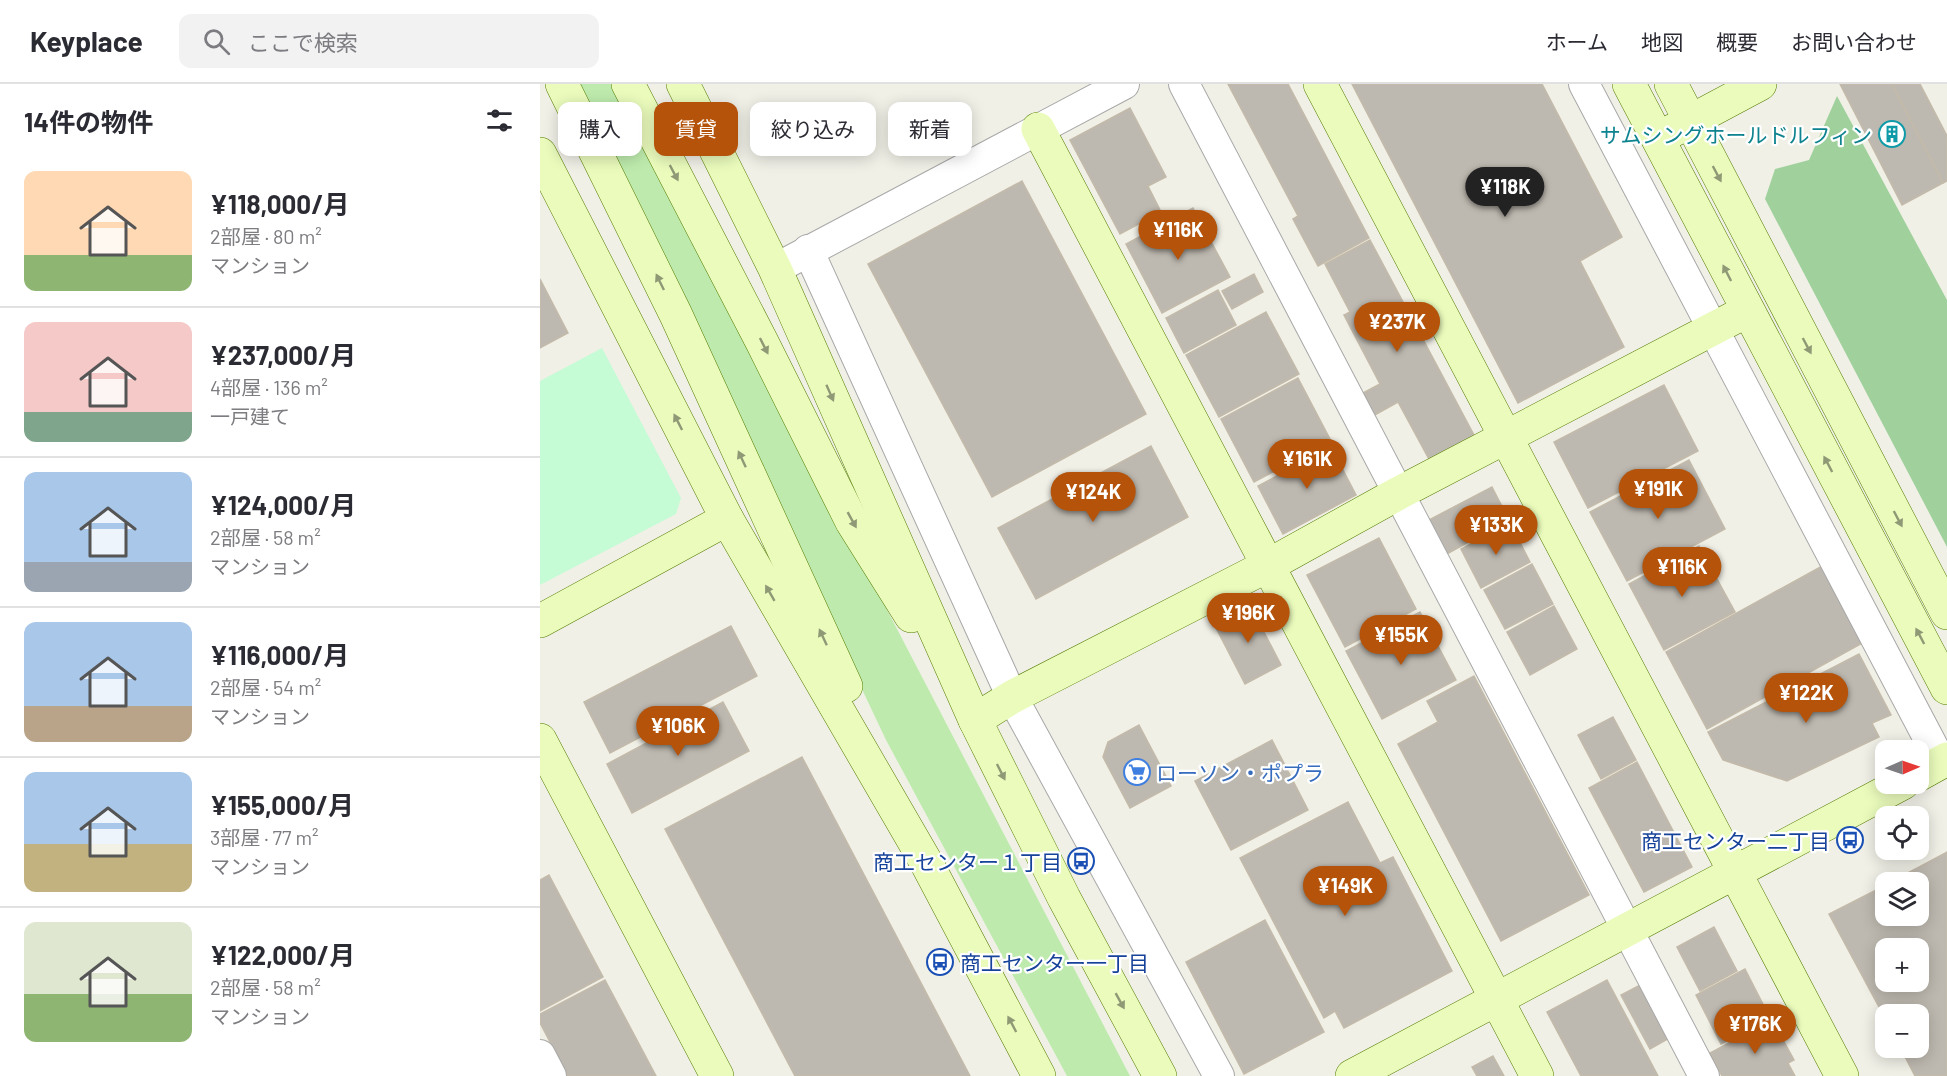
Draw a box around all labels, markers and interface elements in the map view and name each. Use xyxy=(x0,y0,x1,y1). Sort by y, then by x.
search box xyxy=(179,14,599,68)
text: Keyplace xyxy=(30,24,143,58)
icon: search xyxy=(200,25,233,58)
text: ここで検索 xyxy=(248,29,358,55)
text: ホーム xyxy=(1546,29,1608,54)
text: 地図 xyxy=(1641,29,1683,54)
text: 概要 xyxy=(1716,29,1758,54)
text: お問い合わせ xyxy=(1791,29,1917,54)
chip: 購入 xyxy=(558,102,642,156)
chip: 賃貸 xyxy=(654,102,738,156)
chip: 絞り込み xyxy=(750,102,876,156)
chip: 新着 xyxy=(888,102,972,156)
icon: filters xyxy=(483,104,516,137)
text: 14件の物件 xyxy=(24,106,153,137)
building icon: サムシングホールドルフィン xyxy=(1877,119,1907,149)
place label: サムシングホールドルフィン xyxy=(1600,122,1872,147)
one-way arrow xyxy=(669,165,679,182)
one-way arrow xyxy=(1712,165,1722,182)
pin: ¥118K xyxy=(1463,167,1547,218)
text: ¥118K xyxy=(1479,174,1531,198)
text: ¥118,000/月 xyxy=(210,188,349,219)
icon: home xyxy=(72,195,144,267)
pin: ¥116K xyxy=(1136,210,1220,261)
text: ¥116K xyxy=(1152,217,1204,241)
text: 2部屋 · 80 m² xyxy=(210,224,322,248)
text: マンション xyxy=(210,253,310,277)
one-way arrow xyxy=(1723,264,1733,282)
one-way arrow xyxy=(655,274,665,291)
pin: ¥237K xyxy=(1355,302,1439,353)
text: ¥237K xyxy=(1368,309,1426,333)
one-way arrow xyxy=(759,338,769,355)
one-way arrow xyxy=(1803,338,1812,355)
text: ¥237,000/月 xyxy=(210,339,356,370)
icon: home xyxy=(72,346,144,418)
text: 4部屋 · 136 m² xyxy=(210,375,328,399)
one-way arrow xyxy=(826,385,835,402)
text: 一戸建て xyxy=(210,404,290,428)
one-way arrow xyxy=(673,413,682,430)
pin: ¥161K xyxy=(1265,439,1349,490)
text: ¥161K xyxy=(1282,446,1333,470)
one-way arrow xyxy=(737,450,747,468)
one-way arrow xyxy=(1823,455,1833,472)
pin: ¥191K xyxy=(1616,469,1700,520)
pin: ¥124K xyxy=(1051,472,1135,523)
text: ¥191K xyxy=(1633,476,1683,500)
text: ¥124K xyxy=(1065,479,1121,503)
text: ¥124,000/月 xyxy=(210,489,356,520)
icon: home xyxy=(72,496,144,568)
pin: ¥133K xyxy=(1454,505,1538,556)
one-way arrow xyxy=(1893,511,1903,528)
one-way arrow xyxy=(847,512,857,529)
text: ¥133K xyxy=(1469,512,1523,536)
text: 2部屋 · 58 m² xyxy=(210,525,321,549)
pin: ¥116K xyxy=(1640,547,1724,598)
text: マンション xyxy=(210,554,310,578)
text: ¥116K xyxy=(1656,554,1708,578)
one-way arrow xyxy=(765,585,776,601)
pin: ¥196K xyxy=(1206,593,1290,644)
text: ¥196K xyxy=(1221,600,1275,624)
pin: ¥155K xyxy=(1359,615,1443,666)
text: ¥155K xyxy=(1374,622,1428,646)
one-way arrow xyxy=(819,628,828,645)
one-way arrow xyxy=(1915,628,1925,645)
text: ¥116,000/月 xyxy=(210,639,349,670)
icon: home xyxy=(72,646,144,718)
pin: ¥122K xyxy=(1764,673,1848,724)
text: 2部屋 · 54 m² xyxy=(210,675,321,699)
text: ¥122K xyxy=(1778,680,1834,704)
text: マンション xyxy=(210,704,310,728)
pin: ¥106K xyxy=(636,706,720,757)
text: ¥106K xyxy=(650,713,706,737)
north arrow xyxy=(1875,740,1929,794)
map controls xyxy=(1875,740,1929,1058)
supermarket icon: ローソン・ポプラ xyxy=(1122,757,1152,787)
place label: ローソン・ポプラ xyxy=(1156,760,1324,785)
one-way arrow xyxy=(996,764,1006,781)
text: ¥155,000/月 xyxy=(210,789,354,820)
icon: home xyxy=(72,796,144,868)
button: locate xyxy=(1875,806,1929,860)
text: 3部屋 · 77 m² xyxy=(210,825,318,849)
bus stop icon: 商工センター二丁目 xyxy=(1835,825,1865,855)
place label: 商工センター二丁目 xyxy=(1641,828,1830,853)
bus stop icon: 商工センター１丁目 xyxy=(1066,846,1096,876)
place label: 商工センター１丁目 xyxy=(873,849,1062,874)
text: マンション xyxy=(210,854,310,878)
pin: ¥149K xyxy=(1303,866,1387,917)
button: layers xyxy=(1875,872,1929,926)
text: ¥149K xyxy=(1317,873,1373,897)
button: + xyxy=(1875,938,1929,992)
text: ¥122,000/月 xyxy=(210,939,355,970)
icon: home xyxy=(72,946,144,1018)
bus stop icon: 商工センター一丁目 xyxy=(925,947,955,977)
place label: 商工センター一丁目 xyxy=(960,950,1149,975)
text: 2部屋 · 58 m² xyxy=(210,975,321,999)
one-way arrow xyxy=(1115,993,1125,1010)
text: マンション xyxy=(210,1004,310,1028)
pin: ¥176K xyxy=(1713,1004,1797,1055)
button: − xyxy=(1875,1004,1929,1058)
text: ¥176K xyxy=(1728,1011,1782,1035)
one-way arrow xyxy=(1007,1016,1016,1033)

